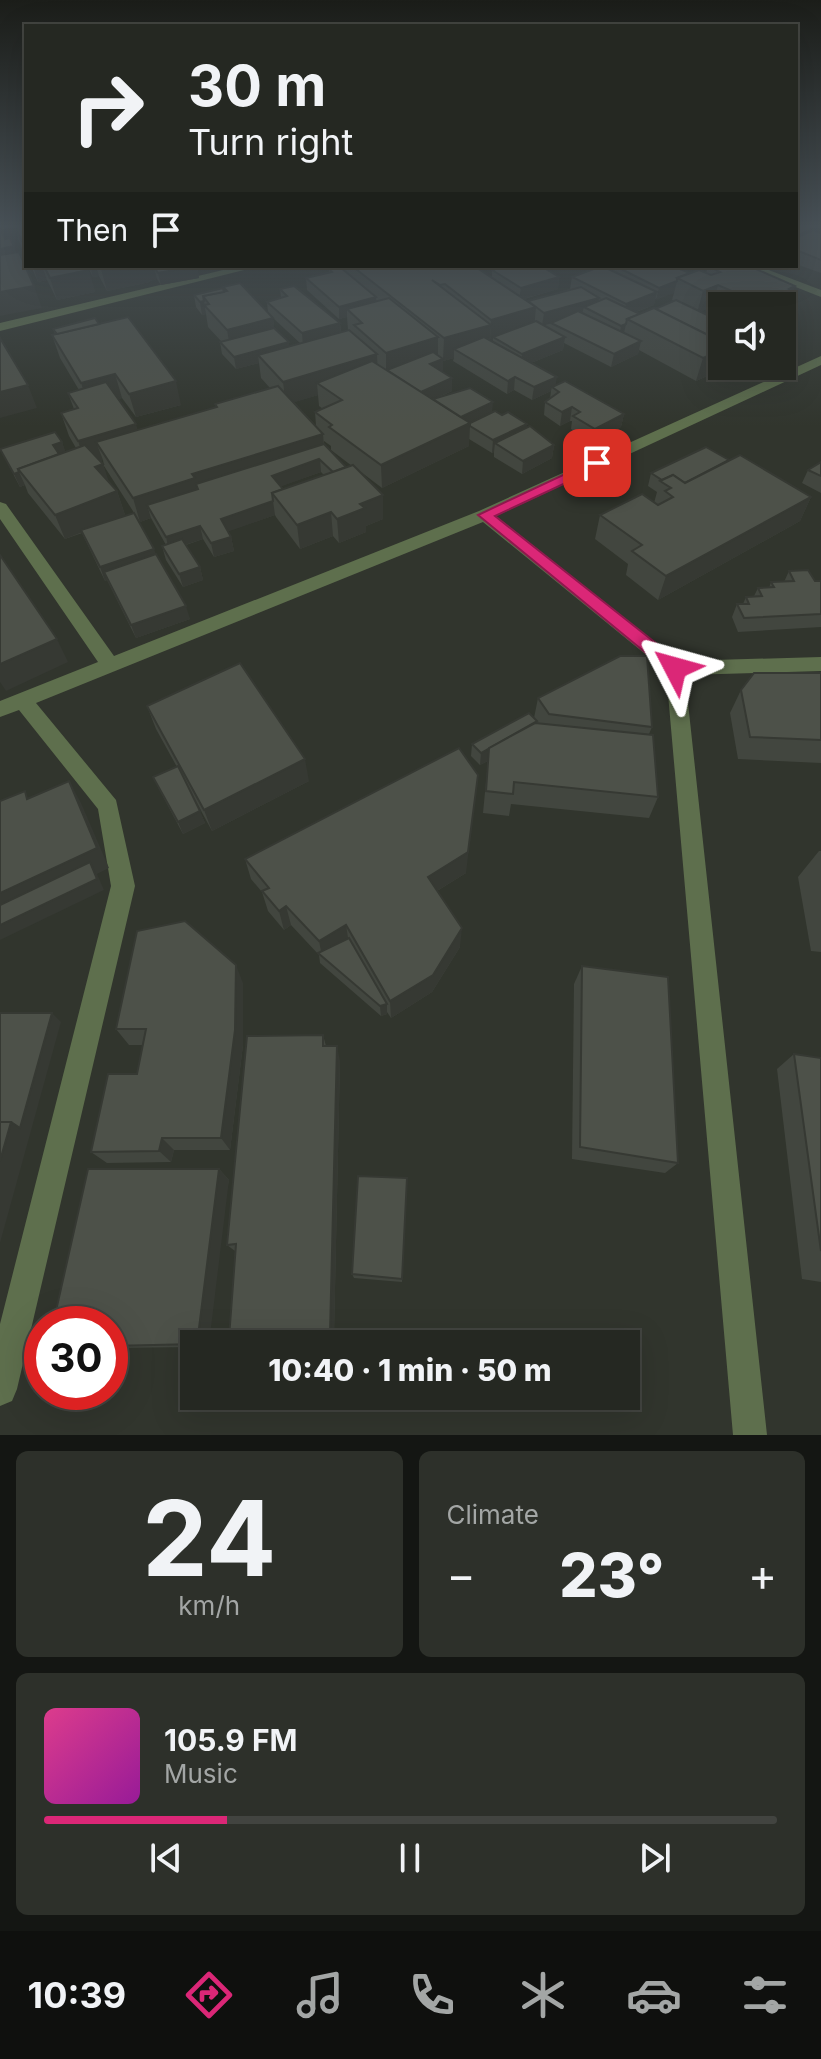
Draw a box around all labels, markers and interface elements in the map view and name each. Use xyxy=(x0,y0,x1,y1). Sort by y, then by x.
text: 30 m xyxy=(188,52,326,120)
icon: right xyxy=(56,56,160,160)
text: Turn right xyxy=(188,120,353,164)
icon: arrive xyxy=(144,208,188,252)
text: Then xyxy=(56,212,128,248)
map controls xyxy=(708,292,796,380)
button: sound xyxy=(708,292,796,380)
pin xyxy=(563,429,631,497)
icon: arrive xyxy=(575,441,619,485)
position arrow xyxy=(633,626,717,710)
speed limit sign: 30 xyxy=(24,1306,128,1410)
text: 10:40 · 1 min · 50 m xyxy=(268,1352,552,1388)
text: 24 xyxy=(142,1475,276,1601)
text: Climate xyxy=(447,1499,539,1530)
text: 23° xyxy=(559,1539,664,1611)
text: − xyxy=(447,1548,476,1602)
text: + xyxy=(748,1548,777,1602)
text: km/h xyxy=(178,1590,240,1621)
text: 105.9 FM xyxy=(164,1722,297,1758)
text: Music xyxy=(164,1758,238,1789)
icon: previous xyxy=(144,1836,188,1880)
icon: pause xyxy=(388,1836,432,1880)
icon: next xyxy=(633,1836,677,1880)
icon: directions xyxy=(181,1967,237,2023)
icon: music xyxy=(292,1967,348,2023)
icon: phone xyxy=(404,1967,460,2023)
icon: climate xyxy=(515,1967,571,2023)
icon: car xyxy=(626,1967,682,2023)
icon: filters xyxy=(737,1967,793,2023)
text: 10:39 xyxy=(28,1973,126,2017)

